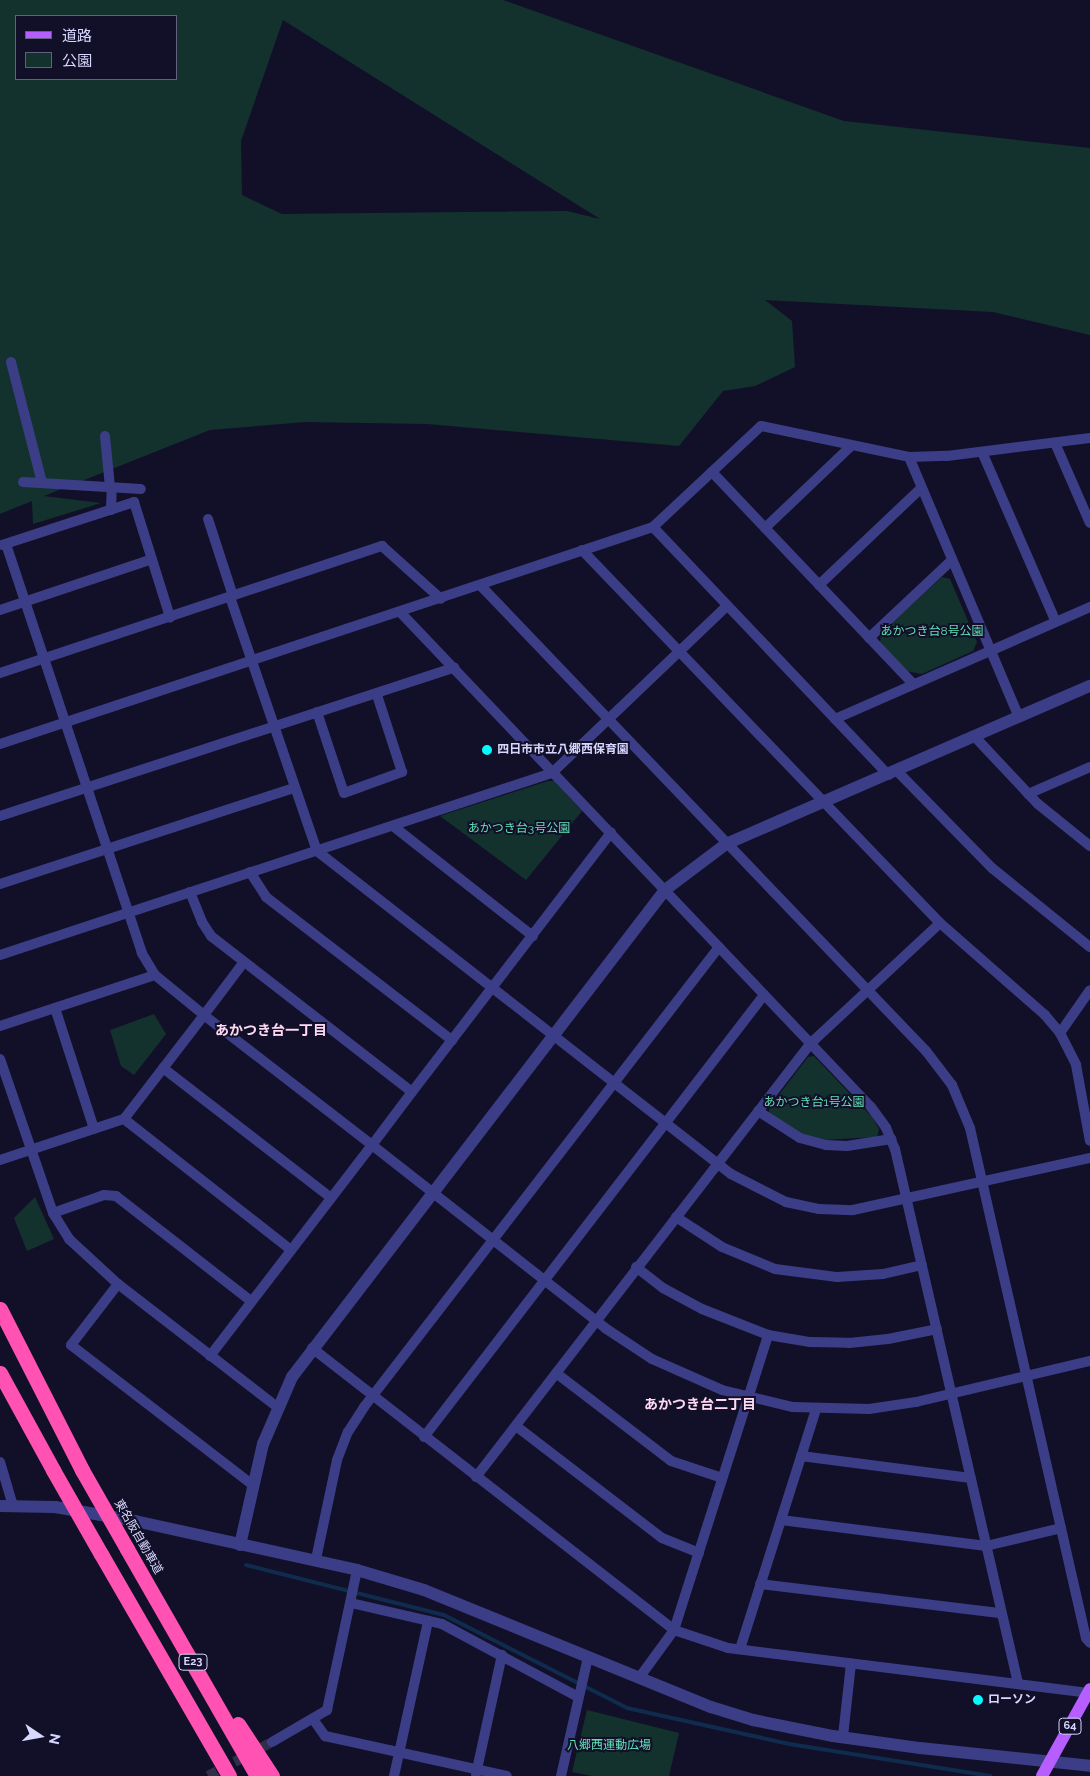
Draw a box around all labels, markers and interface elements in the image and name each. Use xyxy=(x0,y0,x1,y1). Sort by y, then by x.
legend xyxy=(15,15,178,80)
text: 道路 xyxy=(62,27,92,45)
text: 公園 xyxy=(62,52,92,70)
park label: あかつき台8号公園 xyxy=(880,625,984,639)
place label: 四日市市立八郷西保育園 xyxy=(497,743,629,757)
marker: 四日市市立八郷西保育園 xyxy=(481,744,493,756)
park label: あかつき台3号公園 xyxy=(468,822,570,836)
district label: あかつき台一丁目 xyxy=(215,1022,327,1038)
park label: あかつき台1号公園 xyxy=(763,1096,865,1110)
district label: あかつき台二丁目 xyxy=(644,1396,756,1412)
street label: 東名阪自動車道 xyxy=(111,1497,165,1577)
road number: E23 xyxy=(178,1654,208,1670)
place label: ローソン xyxy=(988,1693,1036,1707)
marker: ローソン xyxy=(972,1694,984,1706)
north arrow xyxy=(15,1711,65,1761)
road number: 64 xyxy=(1058,1718,1082,1734)
text: N xyxy=(46,1732,64,1746)
park label: 八郷西運動広場 xyxy=(567,1739,651,1753)

